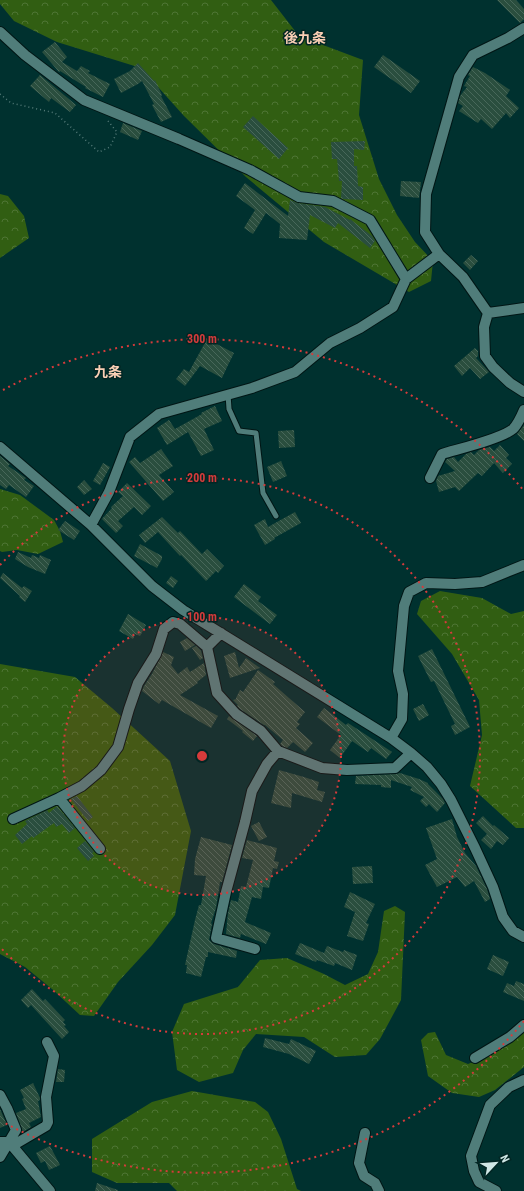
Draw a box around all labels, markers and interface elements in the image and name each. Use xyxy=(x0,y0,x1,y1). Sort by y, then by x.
district label: 後九条 xyxy=(284,30,326,46)
text: 300 m xyxy=(187,332,217,346)
district label: 九条 xyxy=(94,364,122,380)
text: 200 m xyxy=(187,471,217,485)
text: 100 m xyxy=(187,610,217,624)
centre of rings xyxy=(195,749,209,763)
north arrow xyxy=(476,1143,516,1183)
text: N xyxy=(497,1153,512,1165)

